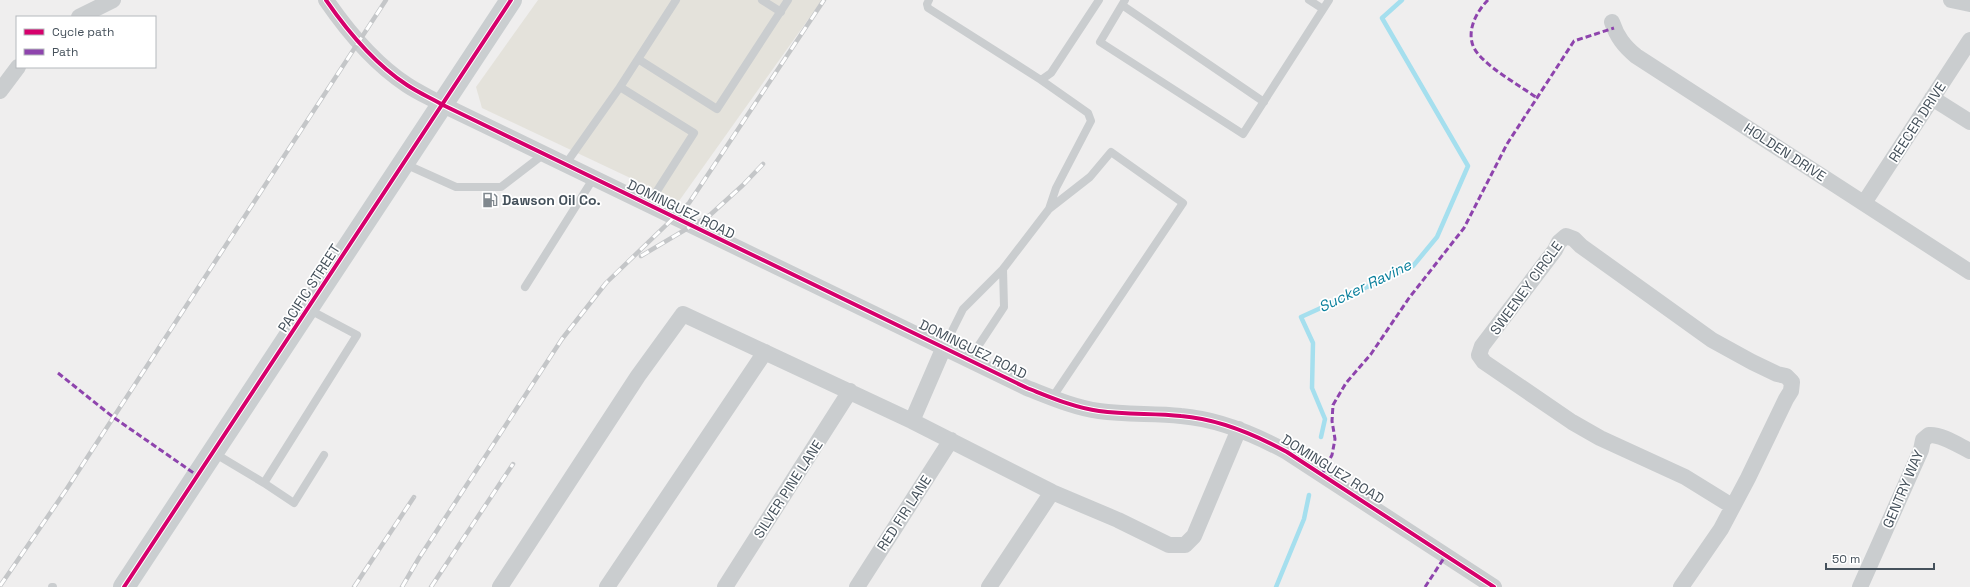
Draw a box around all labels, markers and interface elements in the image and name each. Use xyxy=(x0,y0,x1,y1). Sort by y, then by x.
legend xyxy=(16,16,156,68)
text: Cycle path xyxy=(52,24,114,40)
text: Path xyxy=(52,44,78,60)
street label: REECER DRIVE xyxy=(1884,78,1950,165)
street label: HOLDEN DRIVE xyxy=(1741,119,1830,185)
street label: DOMINGUEZ ROAD xyxy=(624,175,738,243)
fuel station icon: Dawson Oil Co. xyxy=(481,191,499,209)
place label: Dawson Oil Co. xyxy=(502,191,601,209)
street label: SWEENEY CIRCLE xyxy=(1486,238,1566,338)
street label: PACIFIC STREET xyxy=(274,241,344,335)
water label: Sucker Ravine xyxy=(1315,254,1415,316)
street label: DOMINGUEZ ROAD xyxy=(916,315,1030,383)
street label: DOMINGUEZ ROAD xyxy=(1278,430,1388,508)
street label: SILVER PINE LANE xyxy=(749,436,827,542)
street label: GENTRY WAY xyxy=(1878,447,1928,531)
street label: RED FIR LANE xyxy=(873,472,935,554)
scale bar xyxy=(1826,545,1934,571)
text: 50 m xyxy=(1832,551,1860,567)

